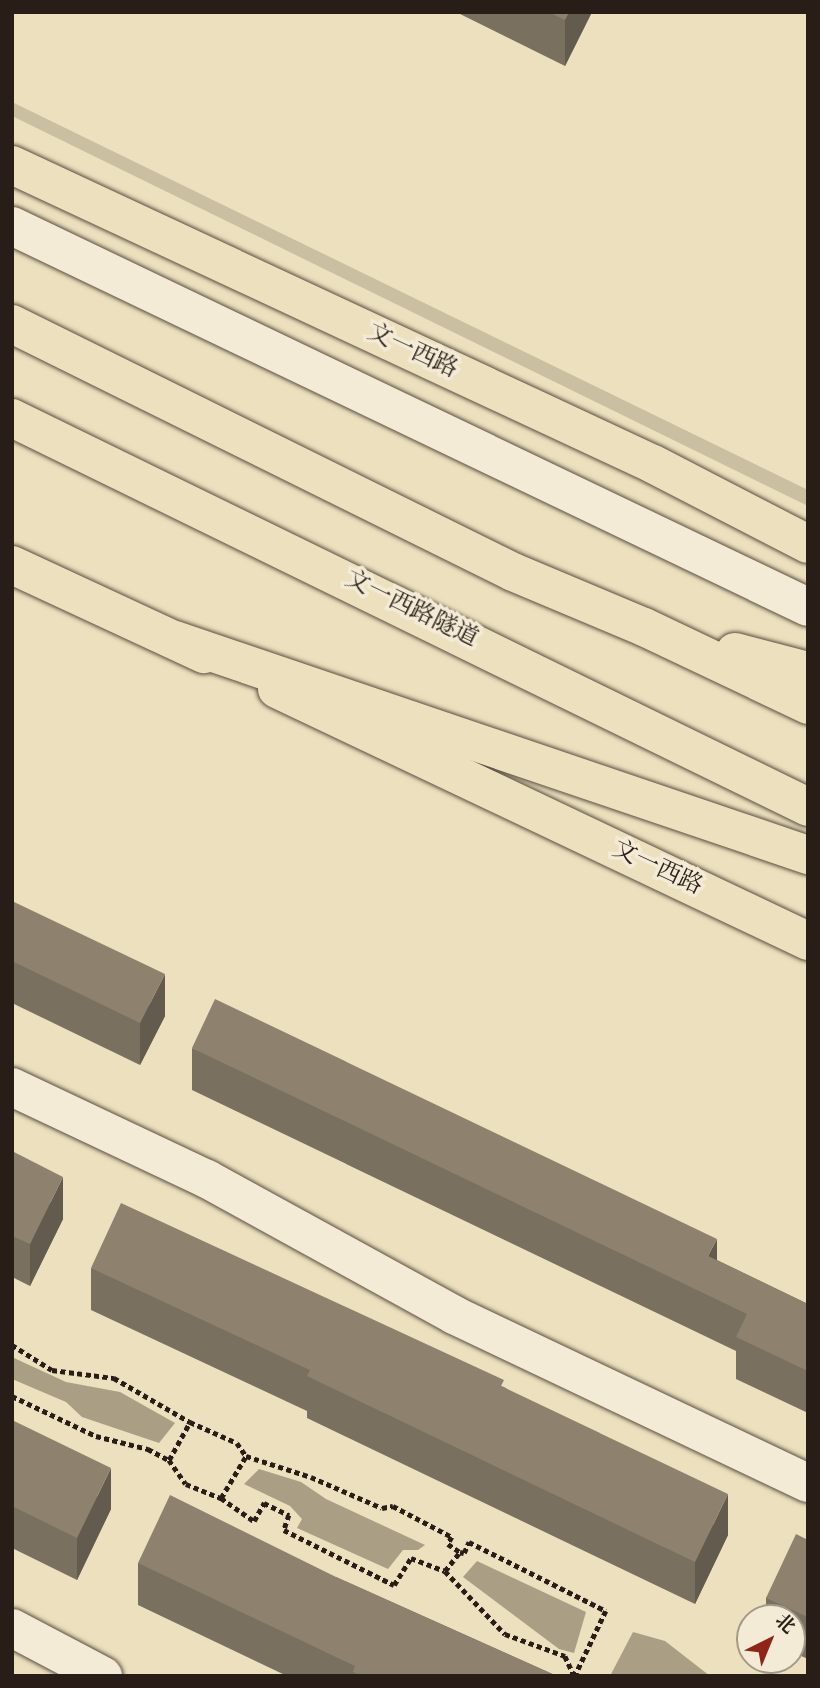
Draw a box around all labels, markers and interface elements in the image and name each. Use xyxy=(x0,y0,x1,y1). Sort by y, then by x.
street label: 文一西路 xyxy=(362,319,462,385)
street label: 文一西路隧道 xyxy=(340,565,482,655)
street label: 文一西路 xyxy=(607,836,707,902)
north arrow xyxy=(736,1604,806,1674)
text: 北 xyxy=(771,1611,798,1638)

